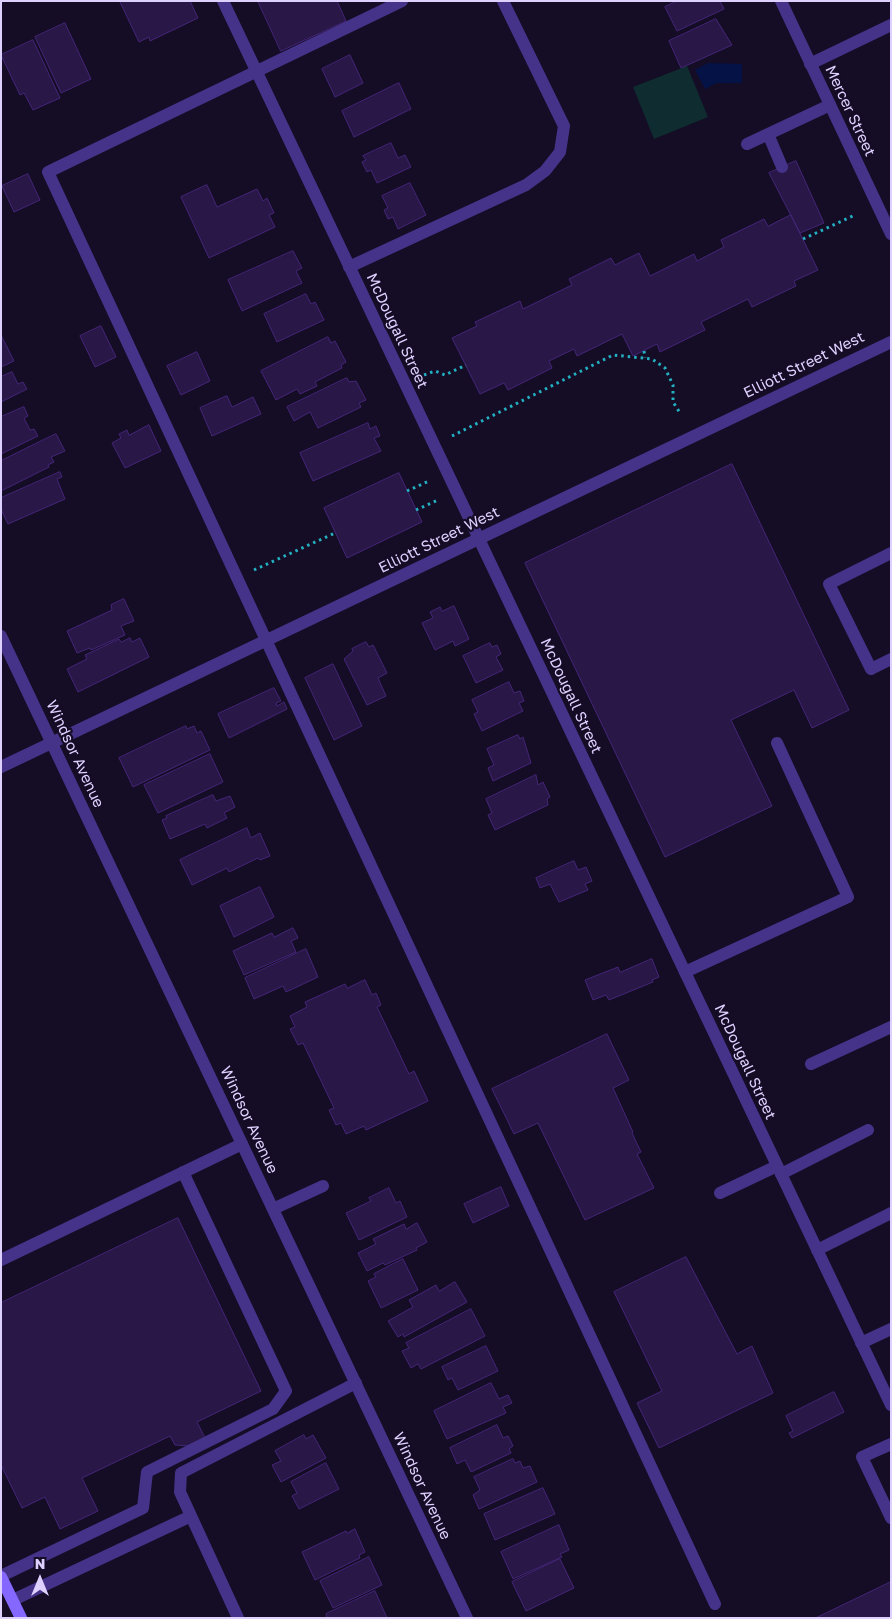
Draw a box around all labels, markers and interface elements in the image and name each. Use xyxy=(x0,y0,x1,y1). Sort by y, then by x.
street label: Mercer Street xyxy=(821,63,879,159)
street label: McDougall Street xyxy=(362,271,432,391)
street label: Elliott Street West xyxy=(741,328,867,402)
street label: Elliott Street West xyxy=(376,503,502,577)
street label: McDougall Street xyxy=(536,636,606,756)
street label: Windsor Avenue xyxy=(42,697,108,811)
street label: McDougall Street xyxy=(710,1002,780,1122)
street label: Windsor Avenue xyxy=(216,1063,282,1177)
street label: Windsor Avenue xyxy=(389,1429,455,1543)
north arrow xyxy=(15,1554,65,1604)
text: N xyxy=(35,1555,45,1572)

